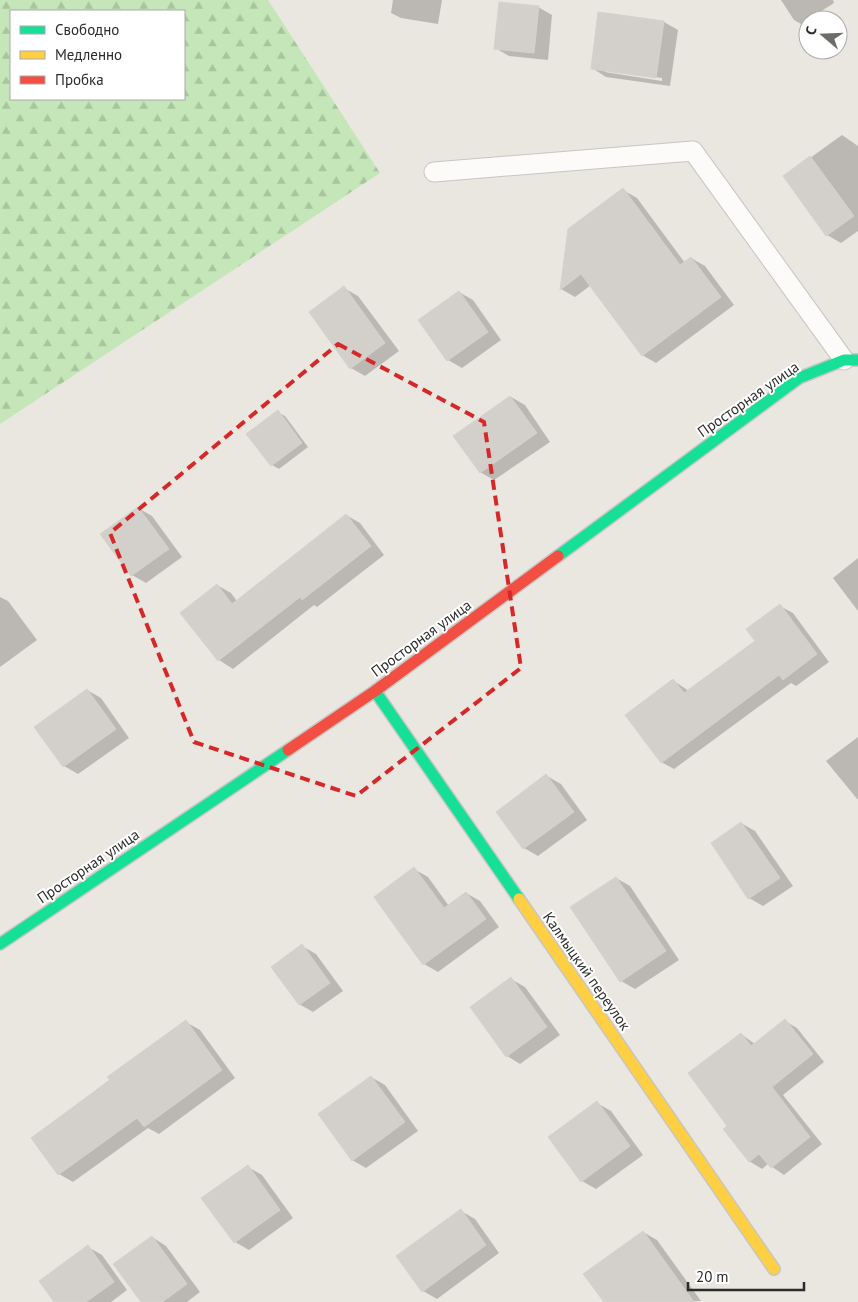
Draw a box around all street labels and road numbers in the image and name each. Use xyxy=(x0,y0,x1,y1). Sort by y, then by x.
street label: Просторная улица xyxy=(694,357,802,441)
street label: Просторная улица xyxy=(367,595,475,681)
street label: Просторная улица xyxy=(33,825,143,907)
street label: Калмыцкий переулок xyxy=(539,908,635,1035)

